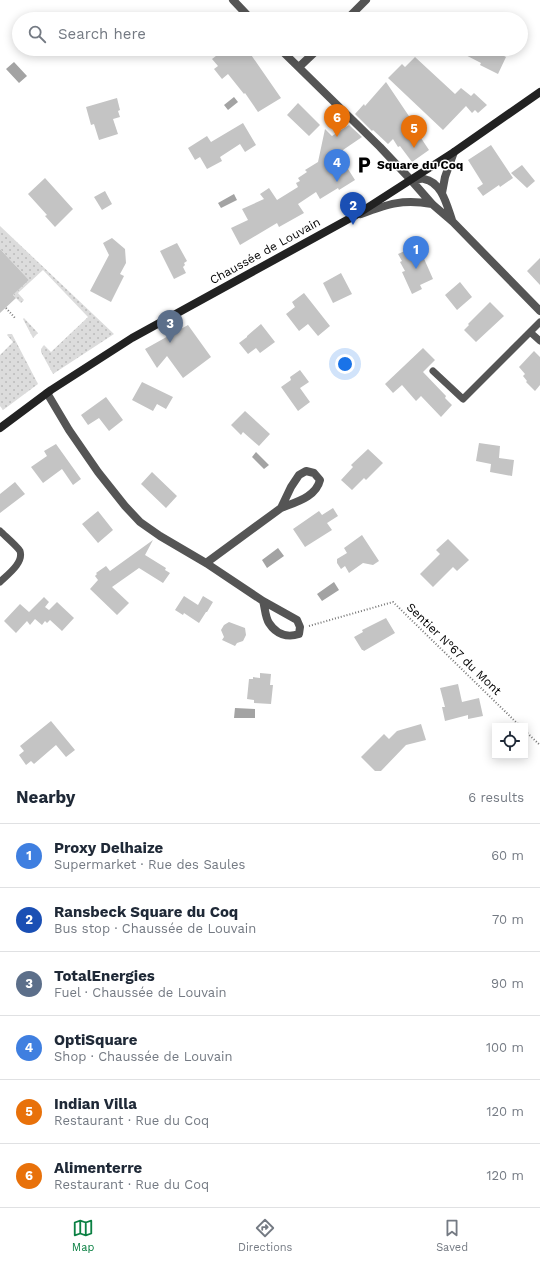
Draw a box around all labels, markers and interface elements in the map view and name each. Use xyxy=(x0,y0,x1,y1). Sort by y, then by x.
search box xyxy=(12,12,528,56)
icon: search xyxy=(26,23,48,45)
text: Search here xyxy=(58,25,146,43)
pin: 6 xyxy=(324,104,350,137)
pin: 5 xyxy=(401,115,427,148)
pin: 4 xyxy=(324,149,350,182)
parking icon: Square du Coq xyxy=(354,155,374,175)
place label: Square du Coq xyxy=(377,158,463,172)
pin: 2 xyxy=(340,192,366,225)
street label: Chaussée de Louvain xyxy=(207,215,323,287)
pin: 1 xyxy=(403,236,429,269)
pin: 3 xyxy=(157,310,183,343)
your location xyxy=(335,354,355,374)
street label: Sentier N°67 du Mont xyxy=(404,600,504,698)
map controls xyxy=(492,723,528,759)
button: locate xyxy=(492,723,528,759)
text: Nearby xyxy=(16,787,75,807)
text: 6 results xyxy=(468,790,524,805)
text: Proxy Delhaize xyxy=(54,839,163,857)
text: 1 xyxy=(26,848,32,863)
text: 60 m xyxy=(491,848,524,863)
text: Supermarket · Rue des Saules xyxy=(54,857,245,872)
text: Ransbeck Square du Coq xyxy=(54,903,238,921)
text: 2 xyxy=(25,912,33,927)
text: 70 m xyxy=(492,912,524,927)
text: Bus stop · Chaussée de Louvain xyxy=(54,921,256,936)
text: TotalEnergies xyxy=(54,967,155,985)
text: 3 xyxy=(25,976,33,991)
text: 90 m xyxy=(491,976,524,991)
text: Fuel · Chaussée de Louvain xyxy=(54,985,227,1000)
text: OptiSquare xyxy=(54,1031,137,1049)
text: 4 xyxy=(25,1040,33,1055)
text: 100 m xyxy=(486,1040,524,1055)
text: Shop · Chaussée de Louvain xyxy=(54,1049,233,1064)
text: Indian Villa xyxy=(54,1095,137,1113)
text: 5 xyxy=(25,1104,33,1119)
text: 120 m xyxy=(486,1104,524,1119)
text: Restaurant · Rue du Coq xyxy=(54,1113,209,1128)
text: Alimenterre xyxy=(54,1159,142,1177)
text: 6 xyxy=(25,1168,33,1183)
text: 120 m xyxy=(486,1168,524,1183)
text: Restaurant · Rue du Coq xyxy=(54,1177,209,1192)
tab: Map xyxy=(72,1217,94,1254)
tab: Directions xyxy=(238,1217,292,1254)
tab: Saved xyxy=(436,1217,468,1254)

